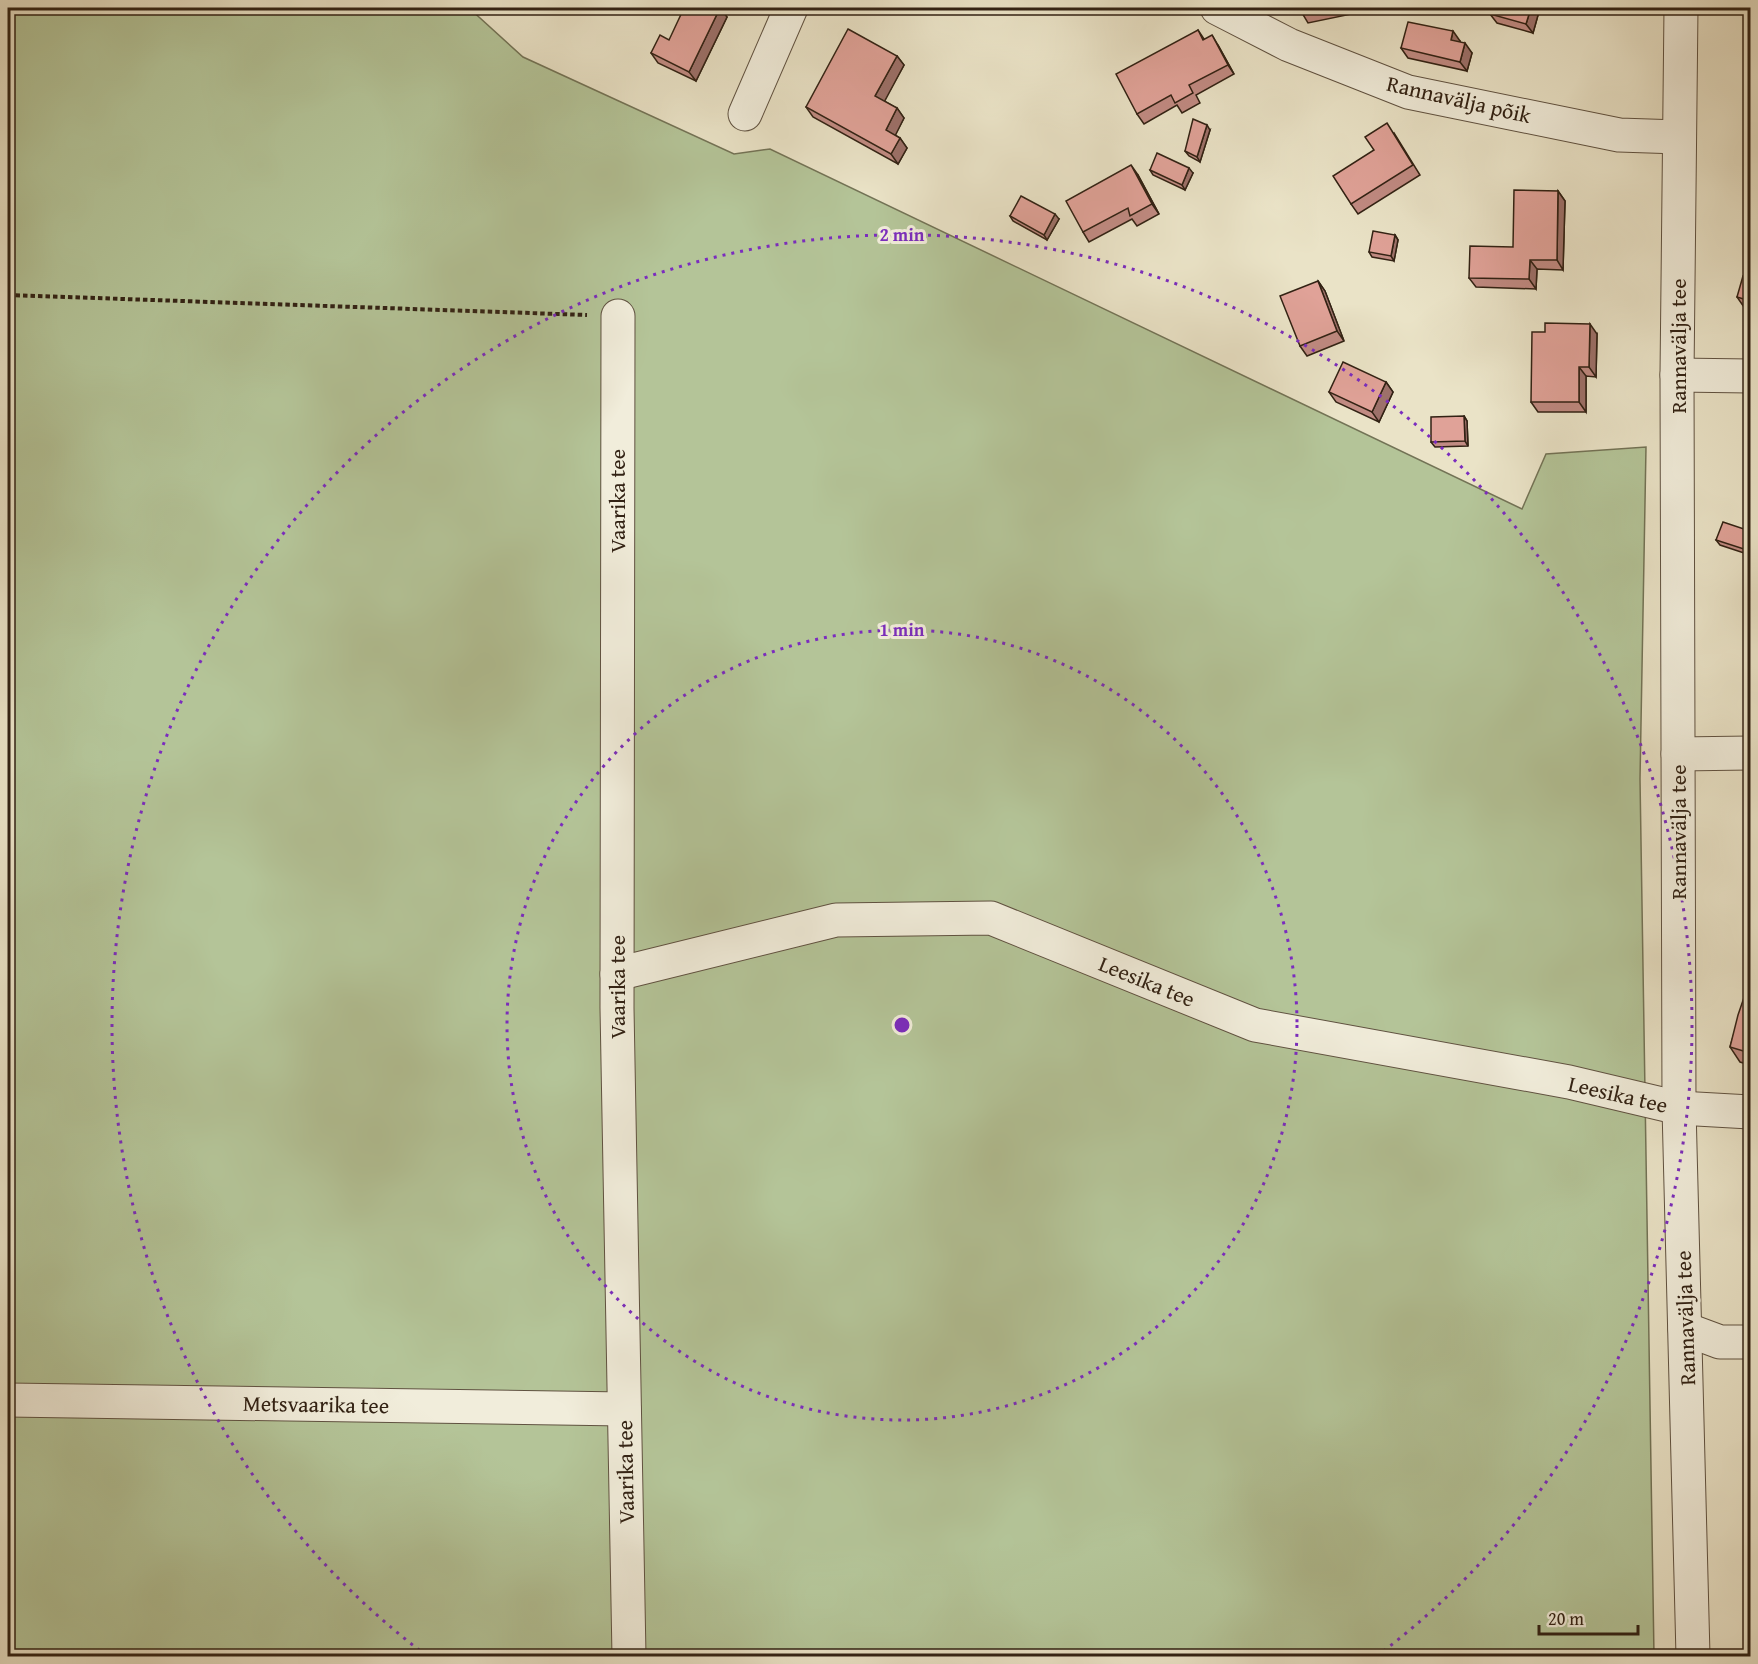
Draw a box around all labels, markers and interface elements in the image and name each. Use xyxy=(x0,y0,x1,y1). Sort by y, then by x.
street label: Rannavälja põik xyxy=(1384,67,1535,131)
text: 2 min xyxy=(880,221,925,248)
street label: Rannavälja tee xyxy=(1662,279,1694,413)
street label: Vaarika tee xyxy=(601,449,633,553)
text: 1 min xyxy=(880,616,925,643)
street label: Rannavälja tee xyxy=(1662,765,1694,899)
street label: Vaarika tee xyxy=(601,935,633,1039)
street label: Leesika tee xyxy=(1094,947,1200,1015)
centre of rings xyxy=(892,1015,912,1035)
street label: Leesika tee xyxy=(1565,1067,1671,1121)
street label: Rannavälja tee xyxy=(1667,1250,1703,1386)
street label: Metsvaarika tee xyxy=(243,1387,389,1421)
street label: Vaarika tee xyxy=(608,1420,642,1524)
scale bar xyxy=(1539,1598,1638,1636)
text: 20 m xyxy=(1548,1605,1584,1632)

